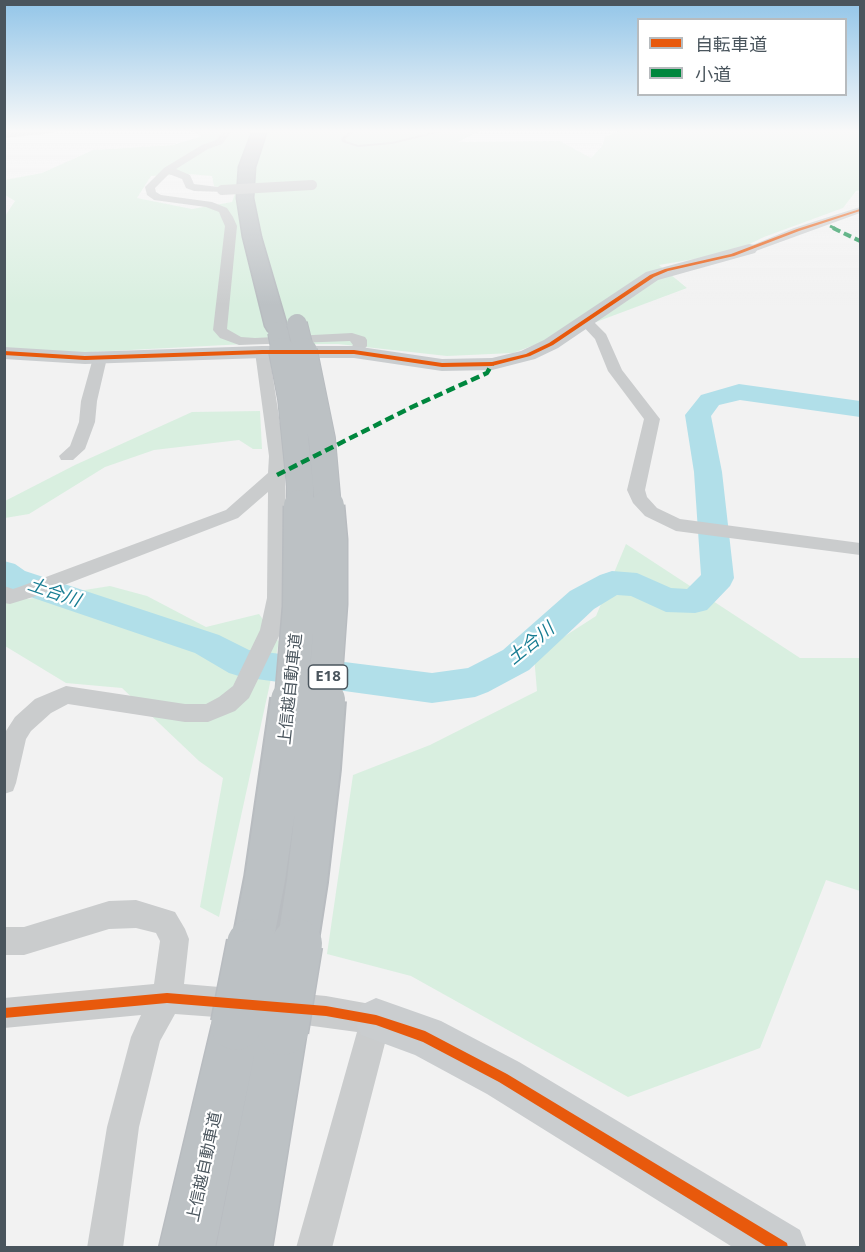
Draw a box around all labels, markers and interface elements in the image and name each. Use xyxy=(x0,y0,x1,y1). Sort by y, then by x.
legend xyxy=(637,18,847,96)
text: 自転車道 xyxy=(695,32,767,56)
text: 小道 xyxy=(695,62,731,86)
water label: 土合川 xyxy=(25,574,83,612)
water label: 土合川 xyxy=(503,619,559,669)
street label: 上信越自動車道 xyxy=(276,632,306,746)
road number: E18 xyxy=(308,665,348,689)
street label: 上信越自動車道 xyxy=(184,1110,226,1224)

